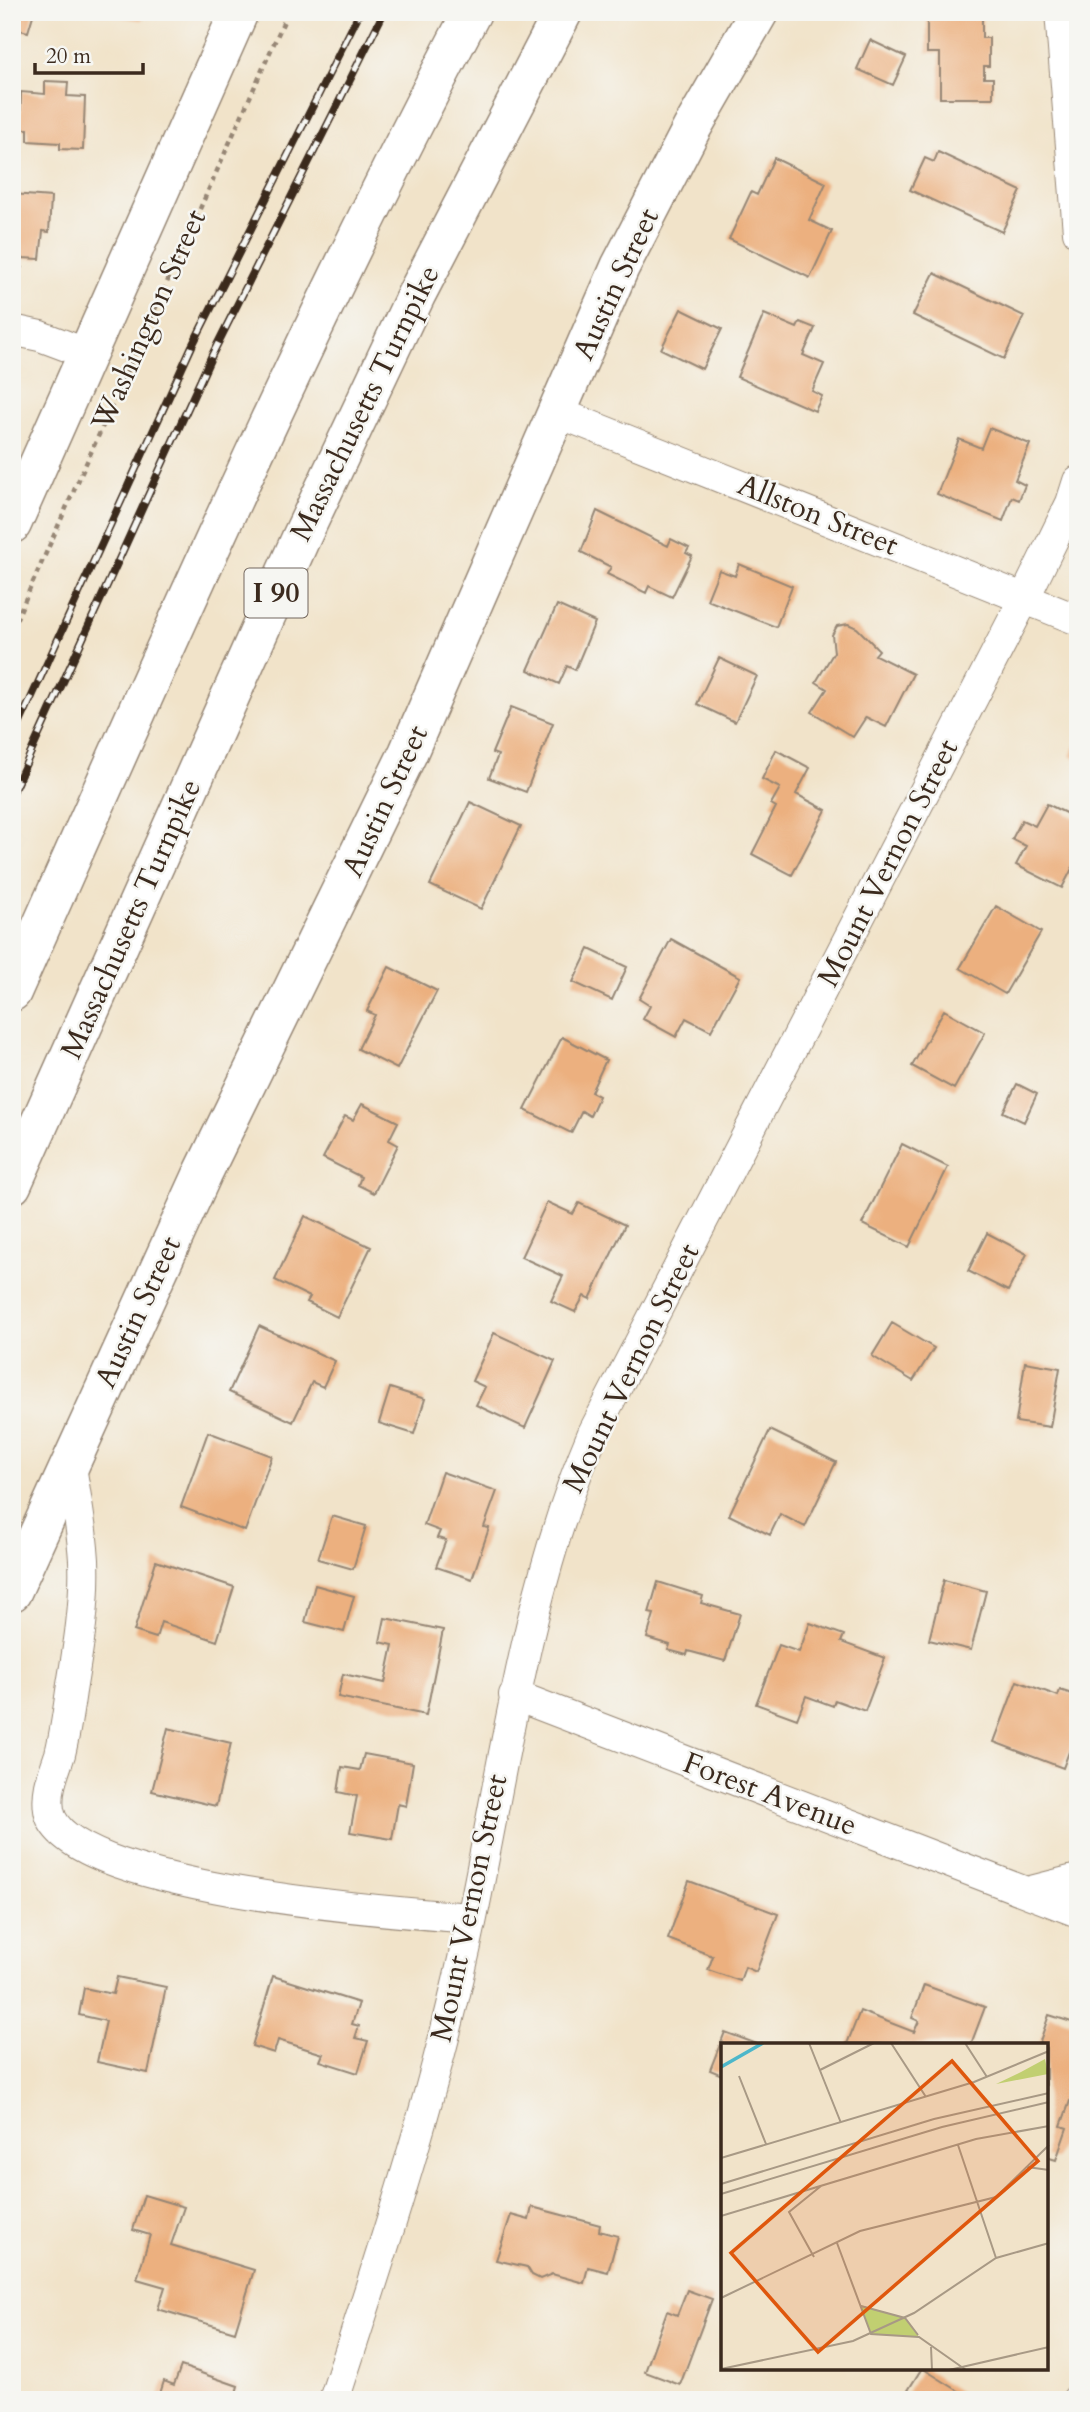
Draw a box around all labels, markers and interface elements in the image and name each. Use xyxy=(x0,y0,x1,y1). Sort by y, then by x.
scale bar xyxy=(35,32,144,76)
text: 20 m xyxy=(46,42,91,71)
street label: Austin Street xyxy=(563,201,669,367)
street label: Washington Street xyxy=(81,203,216,438)
street label: Massachusetts Turnpike xyxy=(280,258,450,548)
street label: Allston Street xyxy=(732,464,905,566)
road number: I 90 xyxy=(244,568,308,618)
street label: Austin Street xyxy=(332,718,438,884)
street label: Mount Vernon Street xyxy=(808,732,968,994)
street label: Massachusetts Turnpike xyxy=(51,773,211,1065)
street label: Austin Street xyxy=(85,1229,191,1395)
street label: Mount Vernon Street xyxy=(553,1236,709,1500)
street label: Forest Avenue xyxy=(677,1742,863,1846)
street label: Mount Vernon Street xyxy=(421,1770,518,2046)
inset map xyxy=(721,2043,1048,2370)

